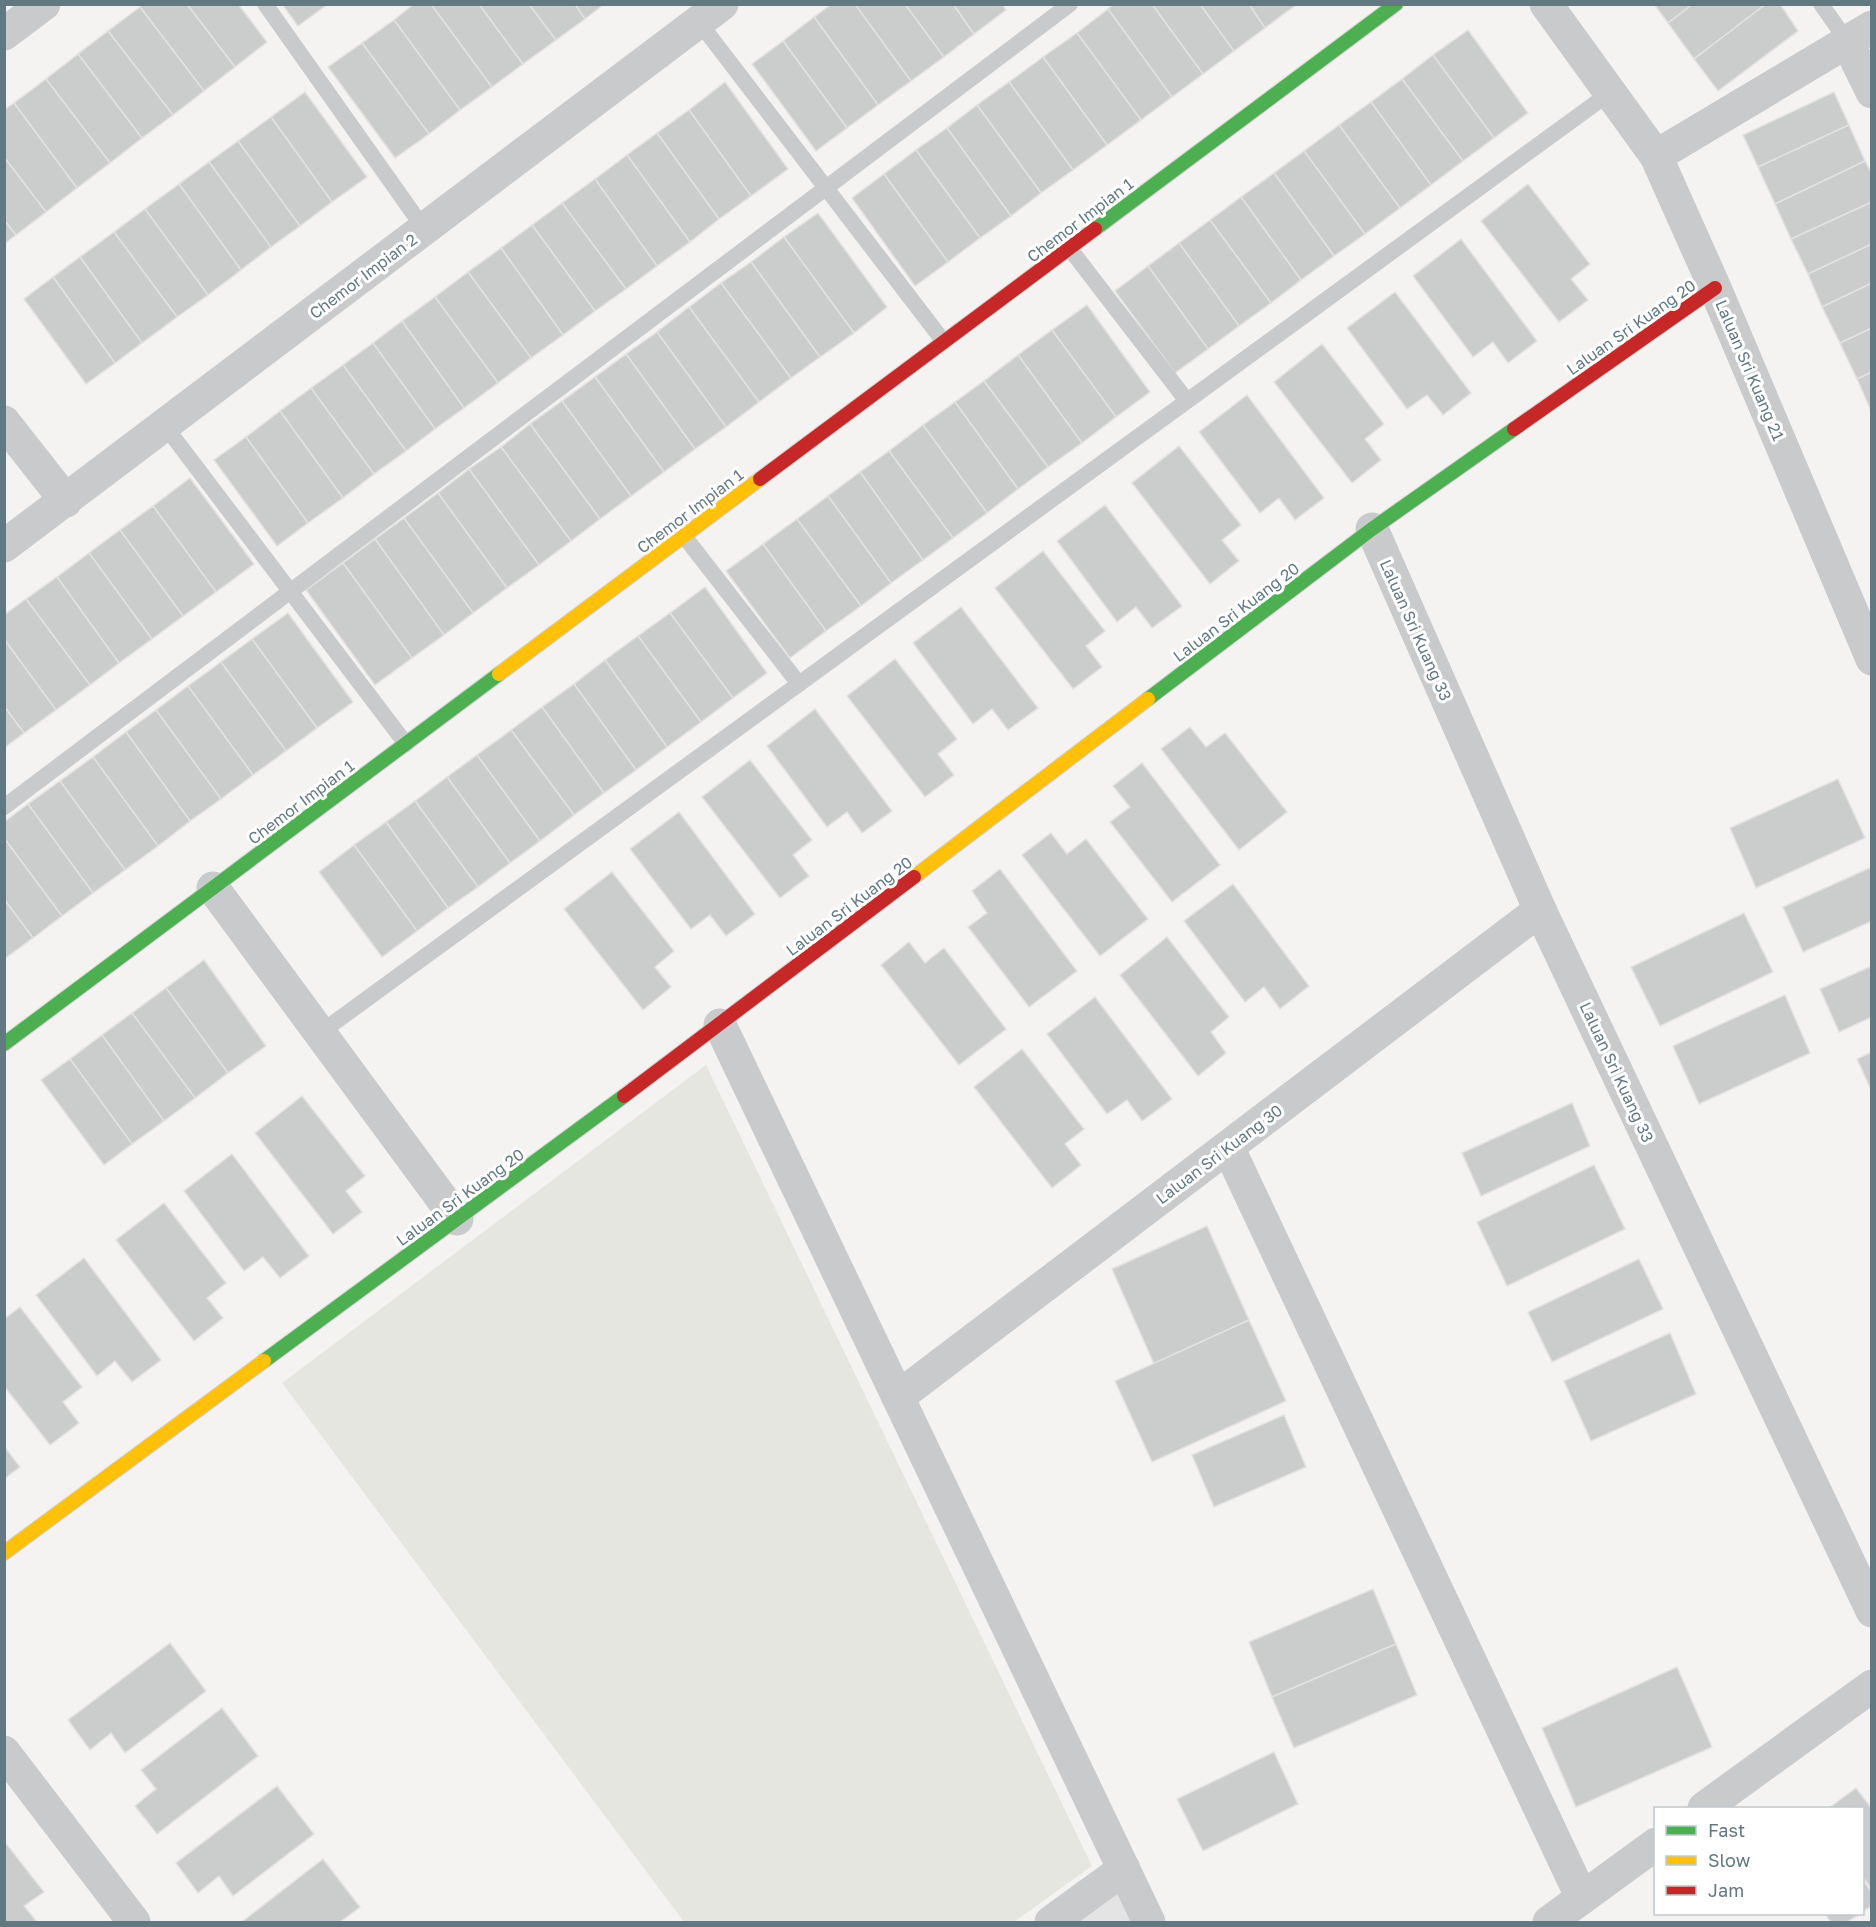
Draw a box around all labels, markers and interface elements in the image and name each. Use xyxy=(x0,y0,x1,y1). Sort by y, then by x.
street label: Chemor Impian 1 xyxy=(1023,173,1137,266)
street label: Chemor Impian 2 xyxy=(305,229,421,323)
street label: Laluan Sri Kuang 20 xyxy=(1563,275,1699,379)
street label: Laluan Sri Kuang 21 xyxy=(1711,297,1789,444)
street label: Chemor Impian 1 xyxy=(633,464,747,557)
street label: Laluan Sri Kuang 33 xyxy=(1376,556,1456,704)
street label: Laluan Sri Kuang 20 xyxy=(1169,558,1303,666)
street label: Chemor Impian 1 xyxy=(244,755,358,848)
street label: Laluan Sri Kuang 20 xyxy=(782,852,916,960)
street label: Laluan Sri Kuang 33 xyxy=(1576,999,1658,1145)
street label: Laluan Sri Kuang 30 xyxy=(1152,1100,1286,1208)
street label: Laluan Sri Kuang 20 xyxy=(392,1144,528,1250)
legend xyxy=(1654,1807,1864,1915)
text: Fast xyxy=(1708,1819,1745,1841)
text: Slow xyxy=(1708,1849,1751,1871)
text: Jam xyxy=(1708,1879,1744,1901)

